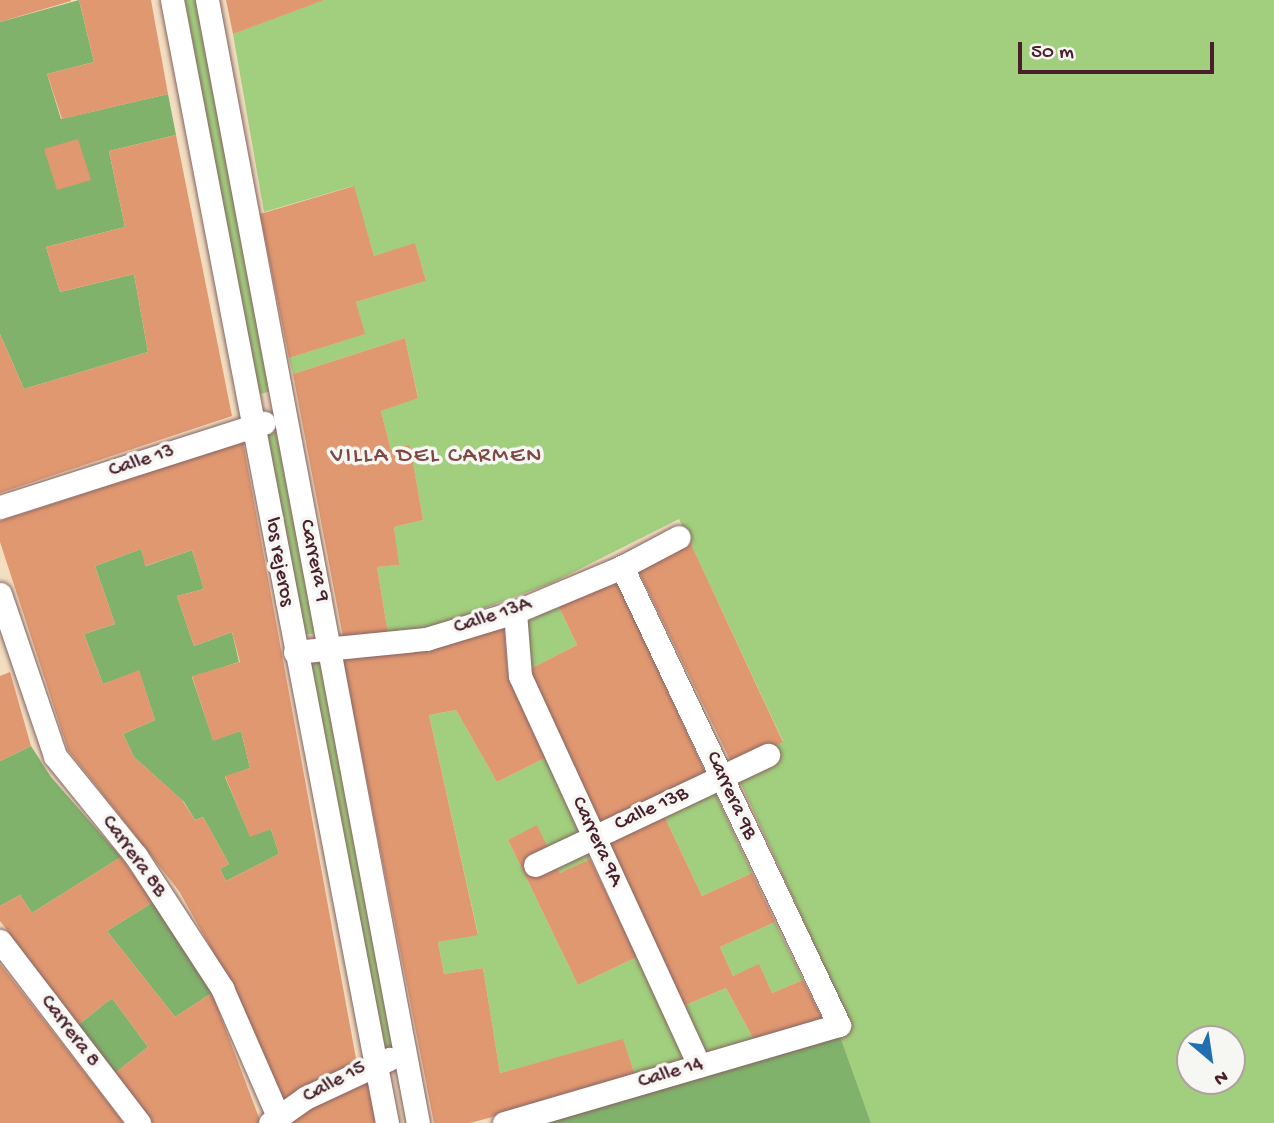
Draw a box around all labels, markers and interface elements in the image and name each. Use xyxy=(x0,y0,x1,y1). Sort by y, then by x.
scale bar xyxy=(1022,28,1218,72)
text: 50 m xyxy=(1031,41,1074,66)
street label: Calle 13 xyxy=(106,440,178,484)
district label: VILLA DEL CARMEN xyxy=(333,443,541,471)
street label: los rejeros xyxy=(258,516,298,608)
street label: Carrera 9 xyxy=(292,518,334,604)
street label: Calle 13A xyxy=(451,593,535,641)
street label: Carrera 9B xyxy=(699,748,761,844)
street label: Calle 13B xyxy=(611,782,693,838)
street label: Carrera 9A xyxy=(564,793,628,891)
street label: Carrera 8B xyxy=(95,811,171,903)
street label: Carrera 8 xyxy=(34,991,104,1073)
north arrow xyxy=(1176,1025,1246,1095)
street label: Calle 14 xyxy=(636,1052,706,1096)
street label: Calle 15 xyxy=(299,1056,371,1110)
text: N xyxy=(1209,1064,1231,1090)

